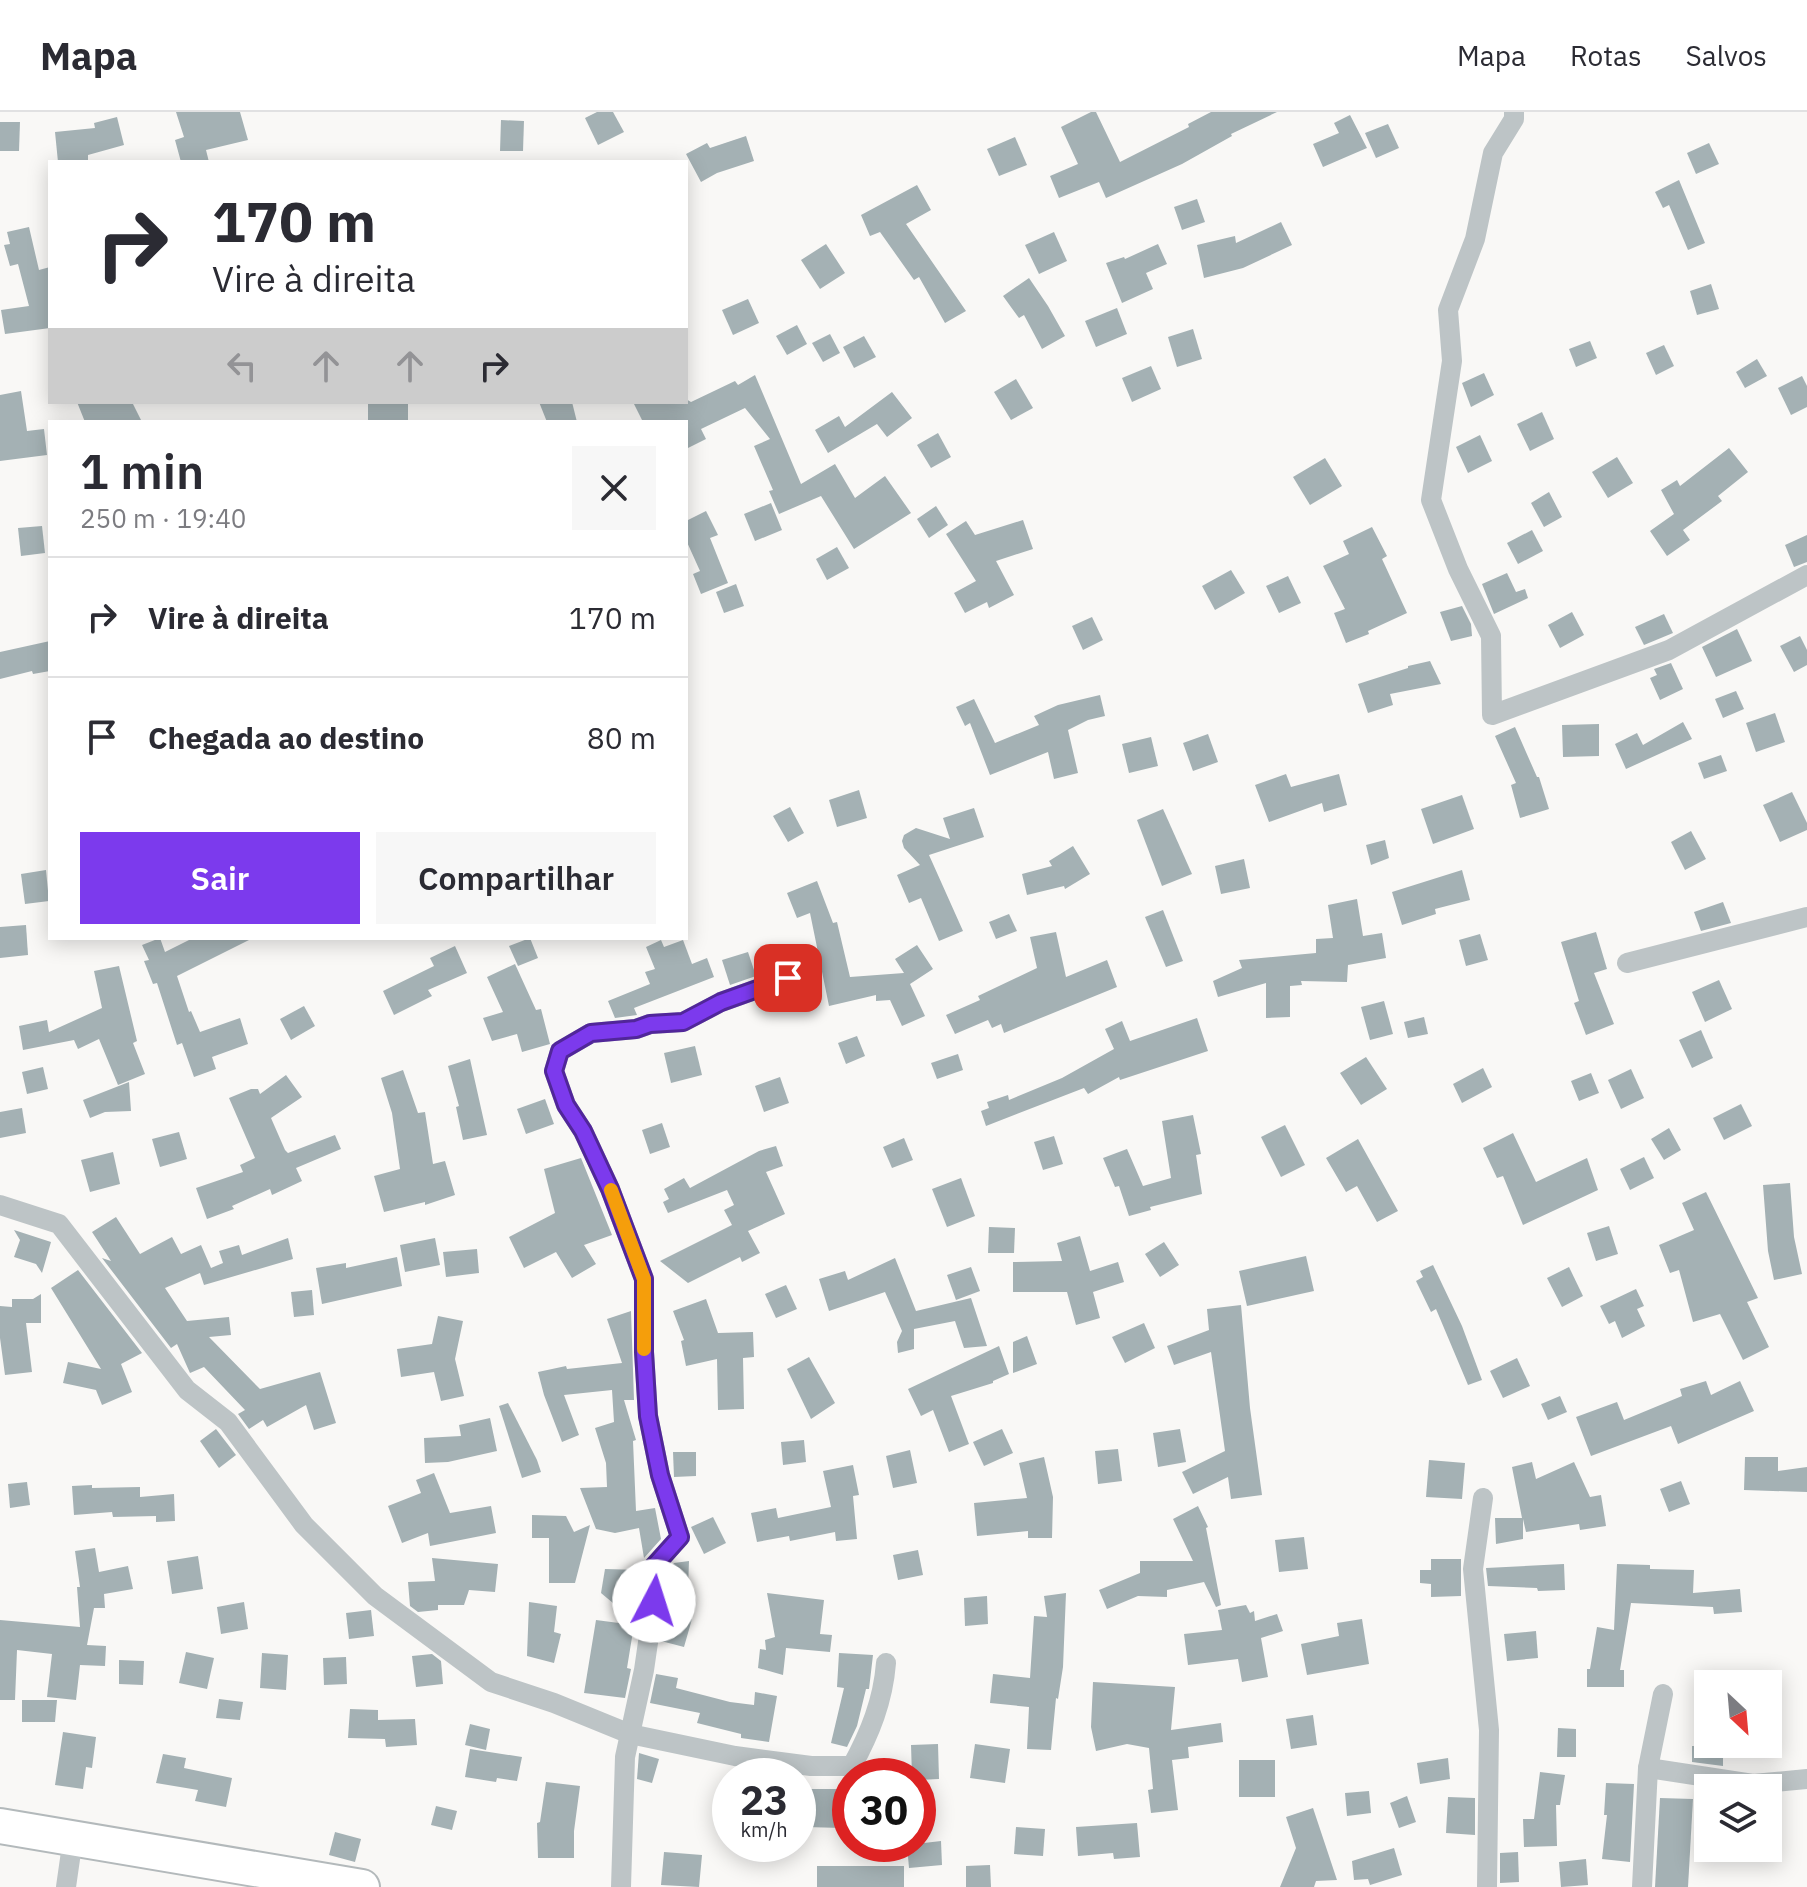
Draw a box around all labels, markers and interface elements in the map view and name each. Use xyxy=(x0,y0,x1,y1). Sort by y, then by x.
text: Mapa xyxy=(40,31,137,80)
text: Mapa xyxy=(1457,37,1526,74)
text: Rotas xyxy=(1570,37,1642,74)
text: Salvos xyxy=(1686,37,1767,74)
text: 170 m xyxy=(212,185,376,257)
icon: right xyxy=(80,192,184,296)
text: Vire à direita xyxy=(212,255,415,302)
icon: left xyxy=(220,344,264,388)
icon: ahead xyxy=(304,344,348,388)
icon: ahead xyxy=(388,344,432,388)
icon: right xyxy=(472,344,516,388)
text: 1 min xyxy=(80,440,204,502)
button: close xyxy=(572,446,656,530)
text: 250 m · 19:40 xyxy=(80,501,246,535)
icon: right xyxy=(80,595,124,639)
text: Vire à direita xyxy=(148,598,329,637)
text: 170 m xyxy=(569,598,656,637)
icon: arrive xyxy=(80,715,124,759)
text: Chegada ao destino xyxy=(148,718,424,757)
text: 80 m xyxy=(587,718,656,757)
button: Sair xyxy=(80,832,360,924)
button: Compartilhar xyxy=(376,832,656,924)
pin xyxy=(754,944,822,1012)
icon: arrive xyxy=(766,956,810,1000)
position arrow xyxy=(612,1559,696,1643)
north arrow xyxy=(1694,1670,1782,1758)
map controls xyxy=(1694,1670,1782,1862)
speed limit sign: 30 xyxy=(832,1758,936,1862)
text: 23 xyxy=(740,1774,788,1826)
button: layers xyxy=(1694,1774,1782,1862)
text: km/h xyxy=(740,1816,788,1843)

